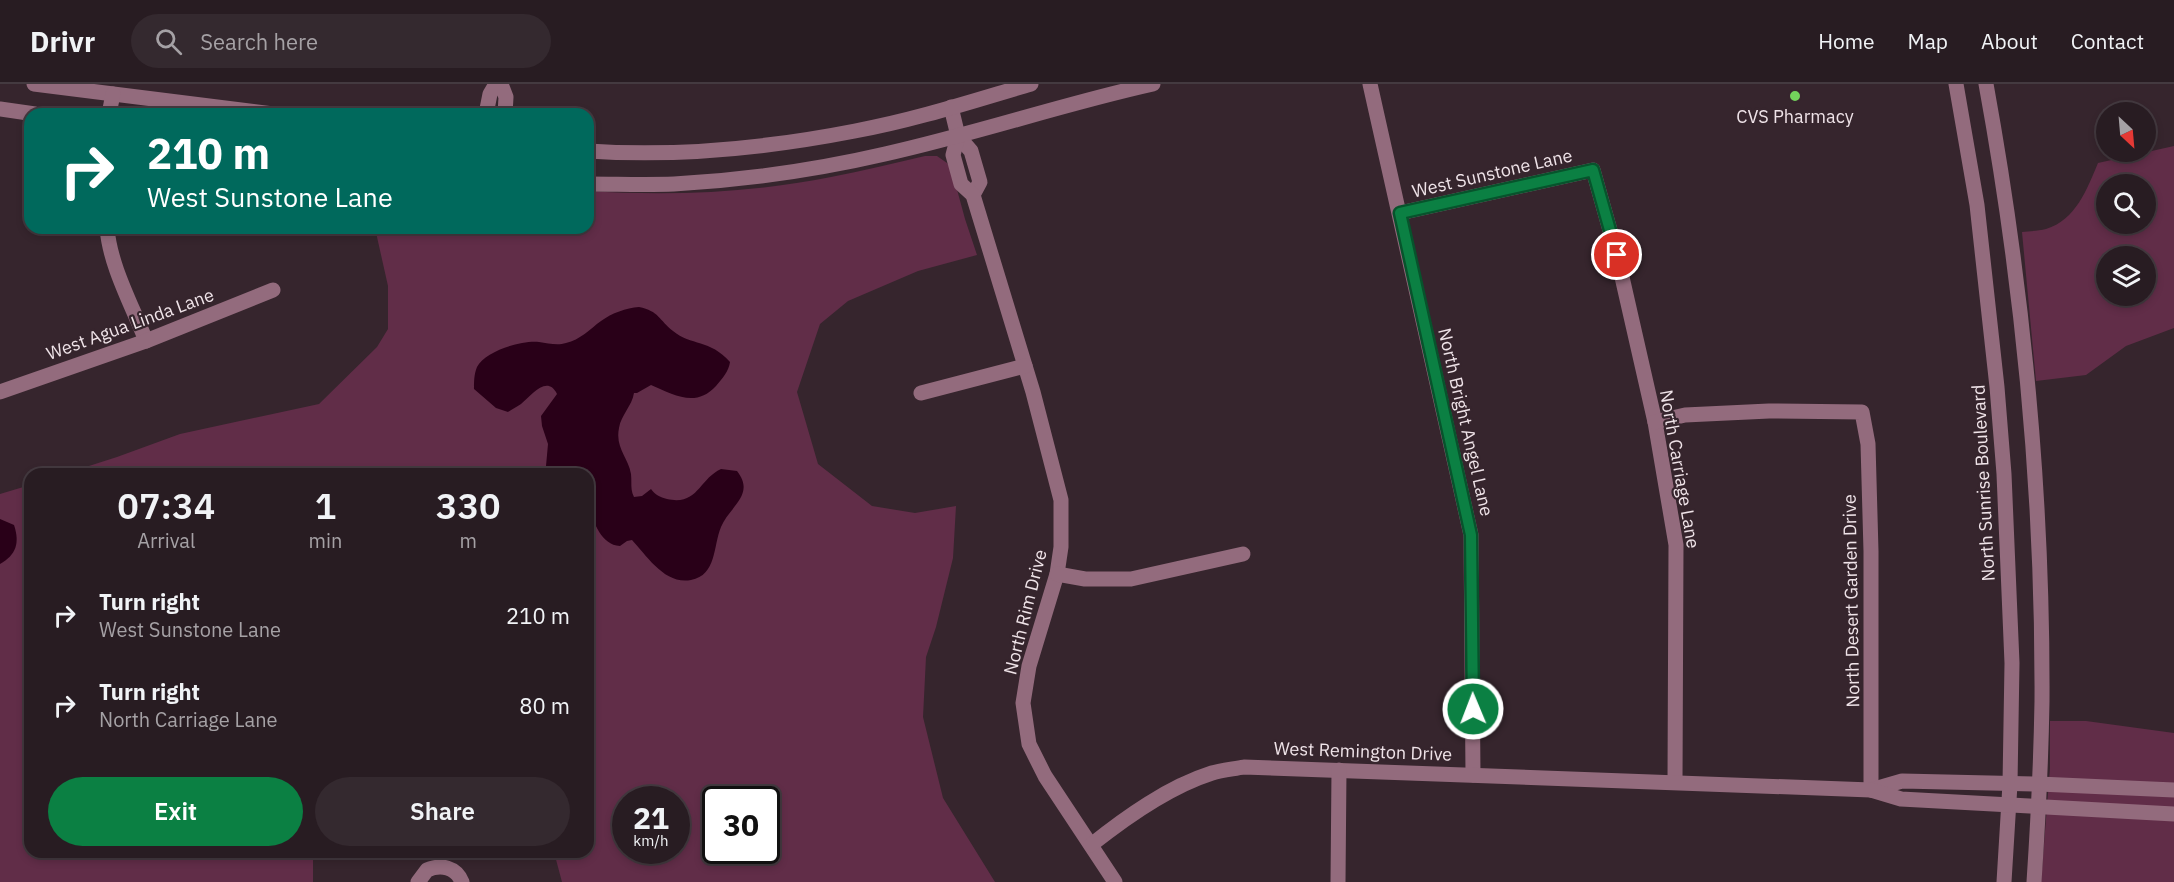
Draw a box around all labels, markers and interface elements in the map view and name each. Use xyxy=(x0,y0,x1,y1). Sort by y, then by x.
search box xyxy=(131,14,551,68)
text: Drivr xyxy=(30,23,95,60)
icon: search xyxy=(152,25,185,58)
text: Search here xyxy=(200,27,318,56)
text: Home xyxy=(1818,27,1875,55)
text: Map xyxy=(1908,27,1948,55)
text: About xyxy=(1981,27,2038,55)
text: Contact xyxy=(2071,27,2144,55)
marker: CVS Pharmacy xyxy=(1788,89,1802,103)
north arrow xyxy=(2096,102,2156,162)
map controls xyxy=(2096,102,2156,306)
place label: CVS Pharmacy xyxy=(1736,105,1854,128)
text: 210 m xyxy=(147,126,270,181)
icon: right xyxy=(48,132,126,210)
street label: West Sunstone Lane xyxy=(1410,143,1574,203)
button: search xyxy=(2096,174,2156,234)
text: West Sunstone Lane xyxy=(147,179,393,214)
pin xyxy=(1591,229,1642,280)
icon: arrive xyxy=(1600,238,1633,271)
button: layers xyxy=(2096,246,2156,306)
street label: West Agua Linda Lane xyxy=(43,283,217,365)
street label: North Bright Angel Lane xyxy=(1433,326,1499,518)
street label: North Sunrise Boulevard xyxy=(1966,384,2000,582)
street label: North Carriage Lane xyxy=(1655,388,1705,550)
text: 07:34 xyxy=(117,482,215,529)
text: 1 xyxy=(315,482,336,529)
text: 330 xyxy=(436,482,501,529)
street label: North Desert Garden Drive xyxy=(1838,494,1864,708)
text: Arrival xyxy=(137,527,195,554)
text: min xyxy=(309,527,342,554)
text: m xyxy=(459,527,477,554)
street label: North Rim Drive xyxy=(998,547,1052,677)
text: Turn right xyxy=(99,587,200,616)
icon: right xyxy=(48,599,81,632)
text: 210 m xyxy=(506,601,570,630)
text: West Sunstone Lane xyxy=(99,616,281,643)
text: Turn right xyxy=(99,677,200,706)
position arrow xyxy=(1441,677,1505,741)
icon: right xyxy=(48,689,81,722)
text: 80 m xyxy=(519,691,570,720)
text: North Carriage Lane xyxy=(99,706,277,733)
street label: West Remington Drive xyxy=(1273,736,1453,766)
button: Exit xyxy=(48,777,303,846)
button: Share xyxy=(315,777,570,846)
speed limit sign: 30 xyxy=(702,786,780,864)
text: 21 xyxy=(633,798,669,837)
text: km/h xyxy=(633,831,669,850)

